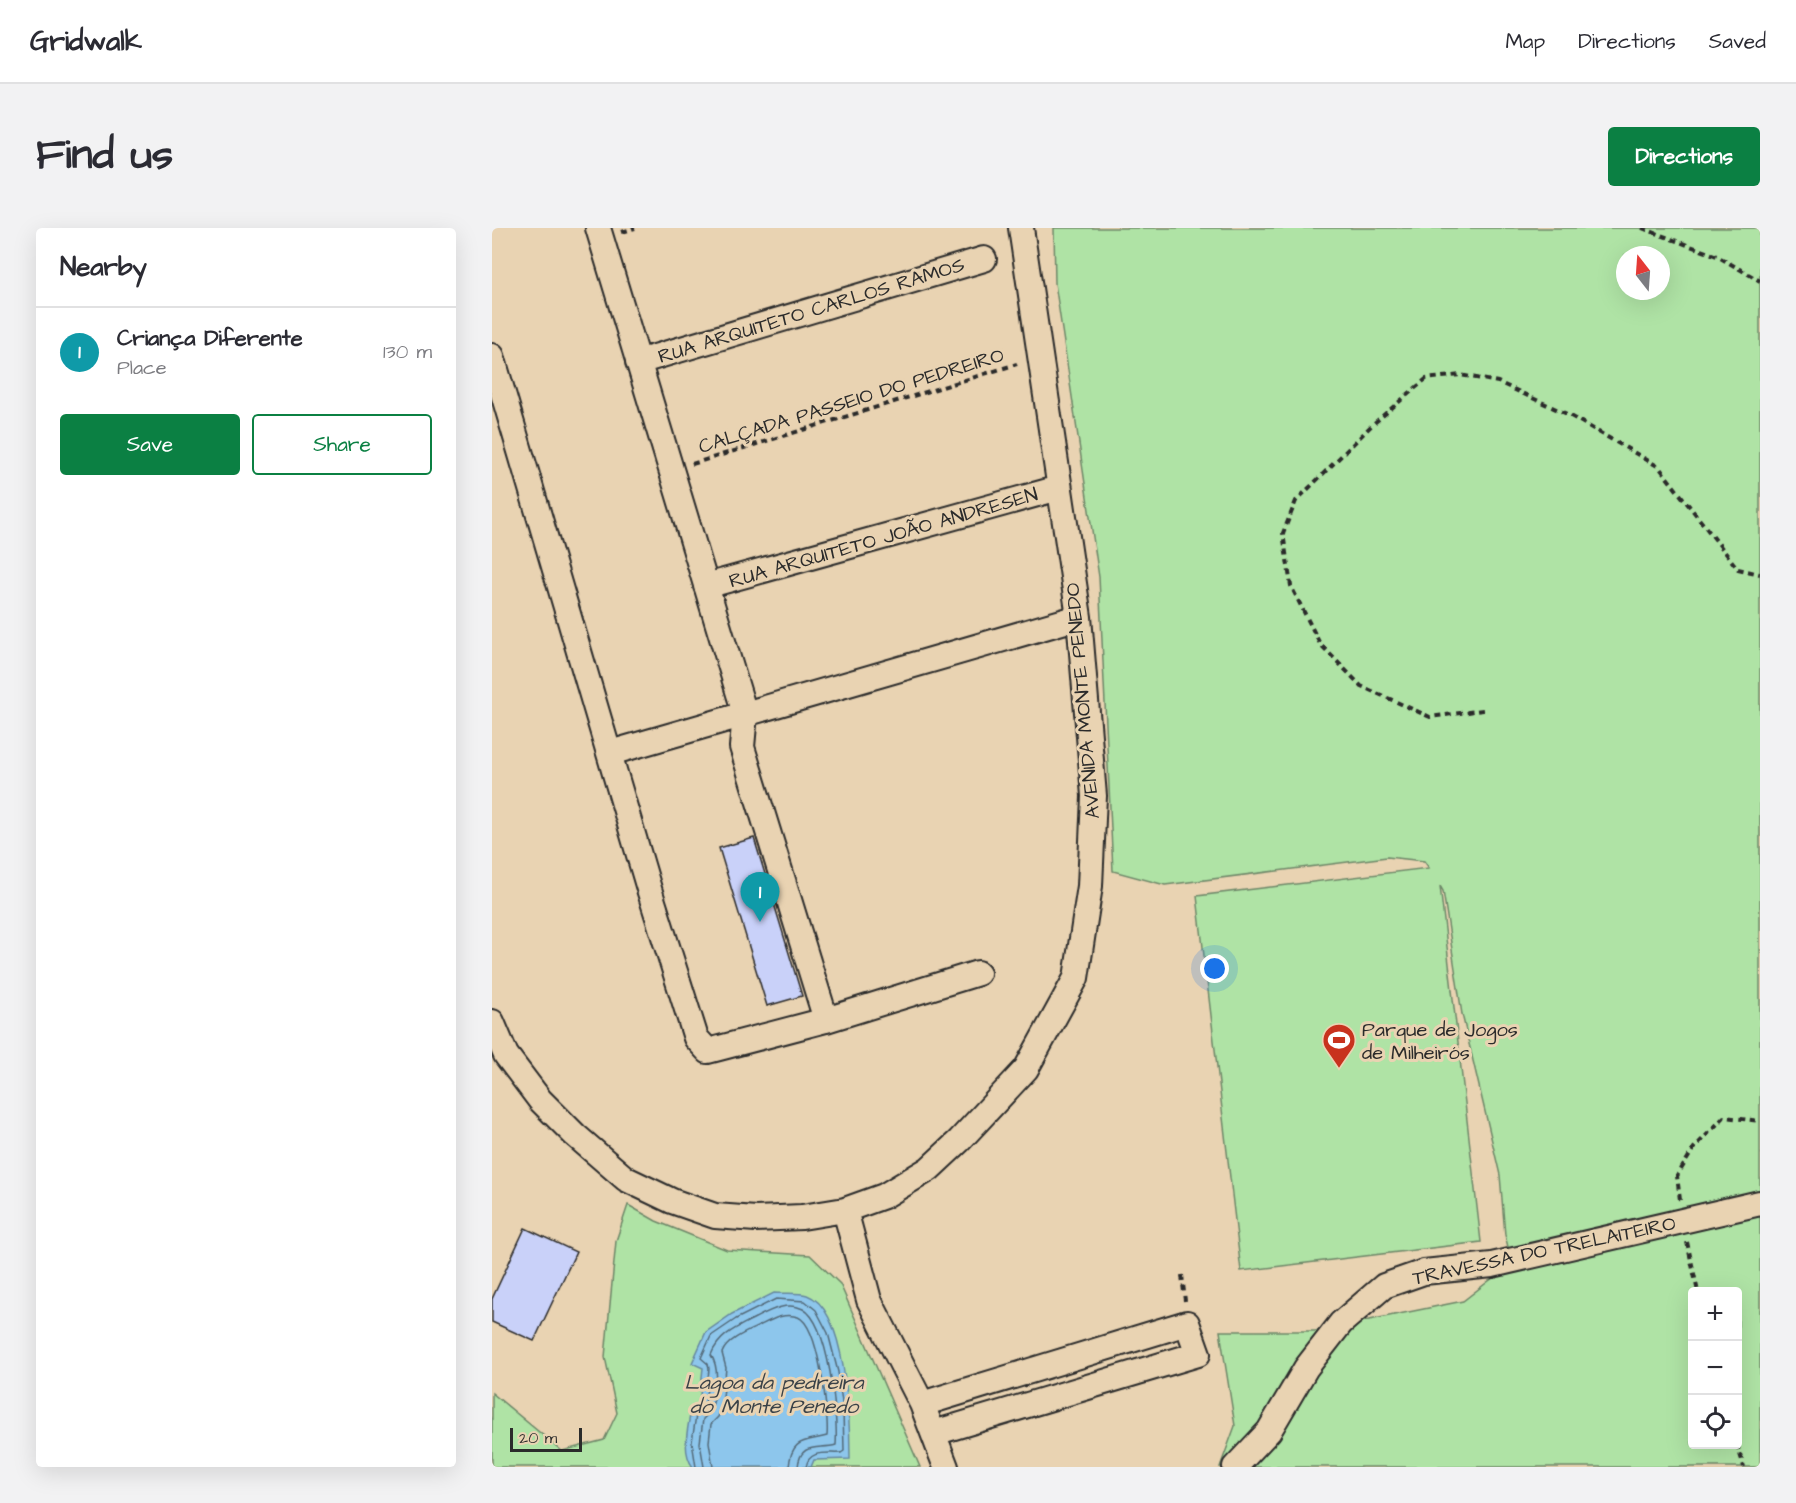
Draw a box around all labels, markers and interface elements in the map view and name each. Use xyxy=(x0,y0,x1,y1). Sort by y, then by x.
text: Gridwalk xyxy=(30,22,142,61)
text: Map xyxy=(1505,27,1545,56)
text: Directions xyxy=(1578,27,1676,56)
text: Saved xyxy=(1709,27,1766,56)
text: Find us xyxy=(36,127,173,185)
button: Directions xyxy=(1608,127,1760,186)
north arrow xyxy=(1616,246,1670,300)
text: Nearby xyxy=(60,249,147,285)
street label: RUA ARQUITETO CARLOS RAMOS xyxy=(655,251,968,371)
text: Criança Diferente xyxy=(117,323,303,354)
text: 1 xyxy=(78,338,81,366)
text: 130 m xyxy=(383,338,432,366)
street label: CALÇADA PASSEIO DO PEDREIRO xyxy=(695,341,1007,461)
text: Place xyxy=(117,354,167,382)
button: Save xyxy=(60,414,240,475)
button: Share xyxy=(252,414,432,475)
street label: RUA ARQUITETO JOÃO ANDRESEN xyxy=(726,480,1041,596)
street label: AVENIDA MONTE PENEDO xyxy=(1059,582,1107,820)
pin: 1 xyxy=(740,872,780,922)
your location xyxy=(1200,954,1229,983)
place label: Parque de Jogos de Milheirós xyxy=(1362,1016,1518,1067)
sports icon: Parque de Jogos de Milheirós xyxy=(1321,1022,1357,1069)
street label: TRAVESSA DO TRELAITEIRO xyxy=(1410,1209,1678,1293)
map controls xyxy=(1688,1287,1742,1449)
button: + xyxy=(1688,1287,1742,1341)
button: − xyxy=(1688,1341,1742,1395)
water label: Lagoa da pedreira do Monte Penedo xyxy=(684,1368,865,1421)
button: locate xyxy=(1688,1395,1742,1449)
scale bar xyxy=(510,1425,582,1452)
text: 20 m xyxy=(519,1427,557,1449)

